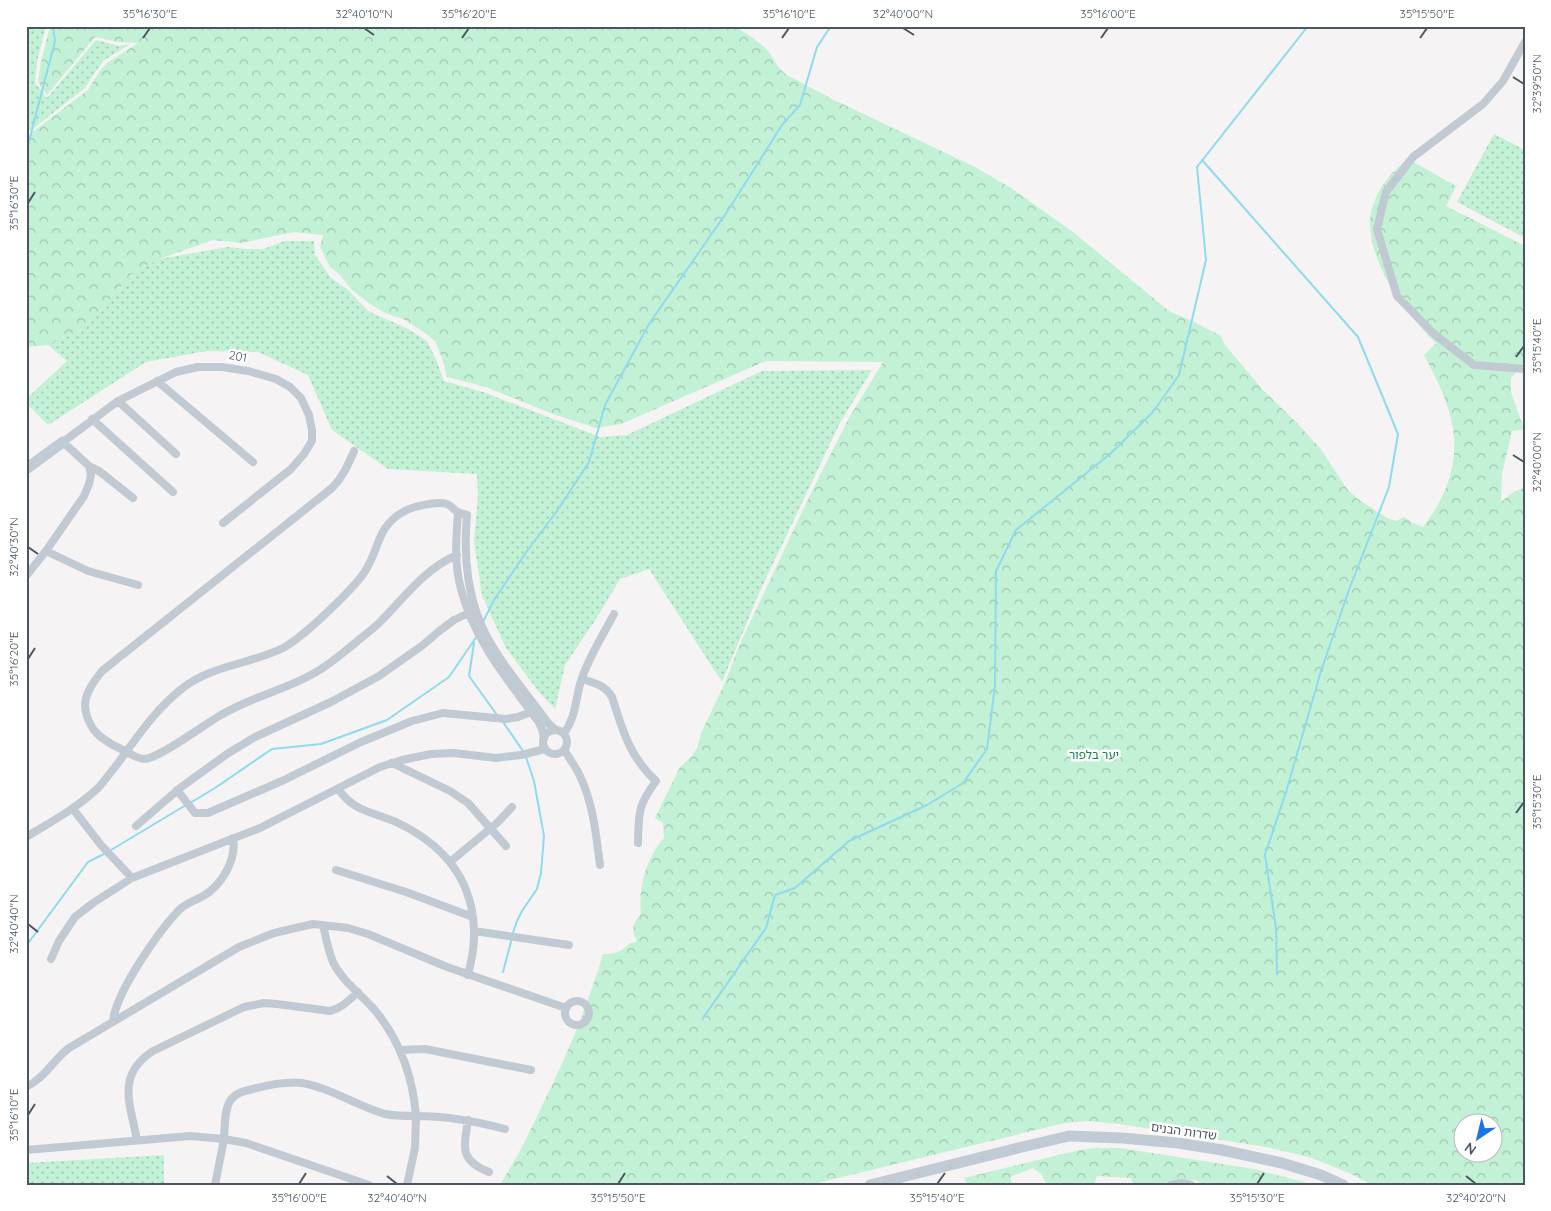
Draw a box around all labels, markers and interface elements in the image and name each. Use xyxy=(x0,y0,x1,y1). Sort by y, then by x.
text: 35°16'30"E xyxy=(123,6,178,21)
text: 32°40'10"N xyxy=(335,6,393,21)
text: 35°16'20"E xyxy=(441,6,497,21)
text: 35°16'10"E xyxy=(762,6,816,21)
text: 32°40'00"N xyxy=(873,6,933,21)
text: 35°16'00"E xyxy=(1080,6,1136,21)
text: 35°15'50"E xyxy=(1399,6,1455,21)
text: 32°39'50"N xyxy=(1529,54,1544,114)
text: 35°16'30"E xyxy=(6,175,21,230)
text: 35°15'40"E xyxy=(1529,318,1544,373)
street label: 201 xyxy=(228,347,248,365)
text: 32°40'00"N xyxy=(1529,432,1544,492)
text: 32°40'30"N xyxy=(6,517,21,577)
text: 35°16'20"E xyxy=(6,631,21,687)
park label: יער בלפור xyxy=(1069,747,1119,762)
text: 35°15'30"E xyxy=(1529,774,1544,829)
text: 32°40'40"N xyxy=(6,894,21,954)
text: 35°16'10"E xyxy=(6,1088,21,1142)
north arrow xyxy=(1454,1114,1504,1164)
street label: שדרות הבנים xyxy=(1150,1119,1218,1143)
text: N xyxy=(1461,1138,1480,1159)
text: 35°16'00"E xyxy=(271,1190,327,1205)
text: 32°40'40"N xyxy=(367,1190,427,1205)
text: 35°15'50"E xyxy=(590,1190,646,1205)
text: 35°15'40"E xyxy=(910,1190,965,1205)
text: 35°15'30"E xyxy=(1230,1190,1285,1205)
text: 32°40'20"N xyxy=(1446,1190,1506,1205)

